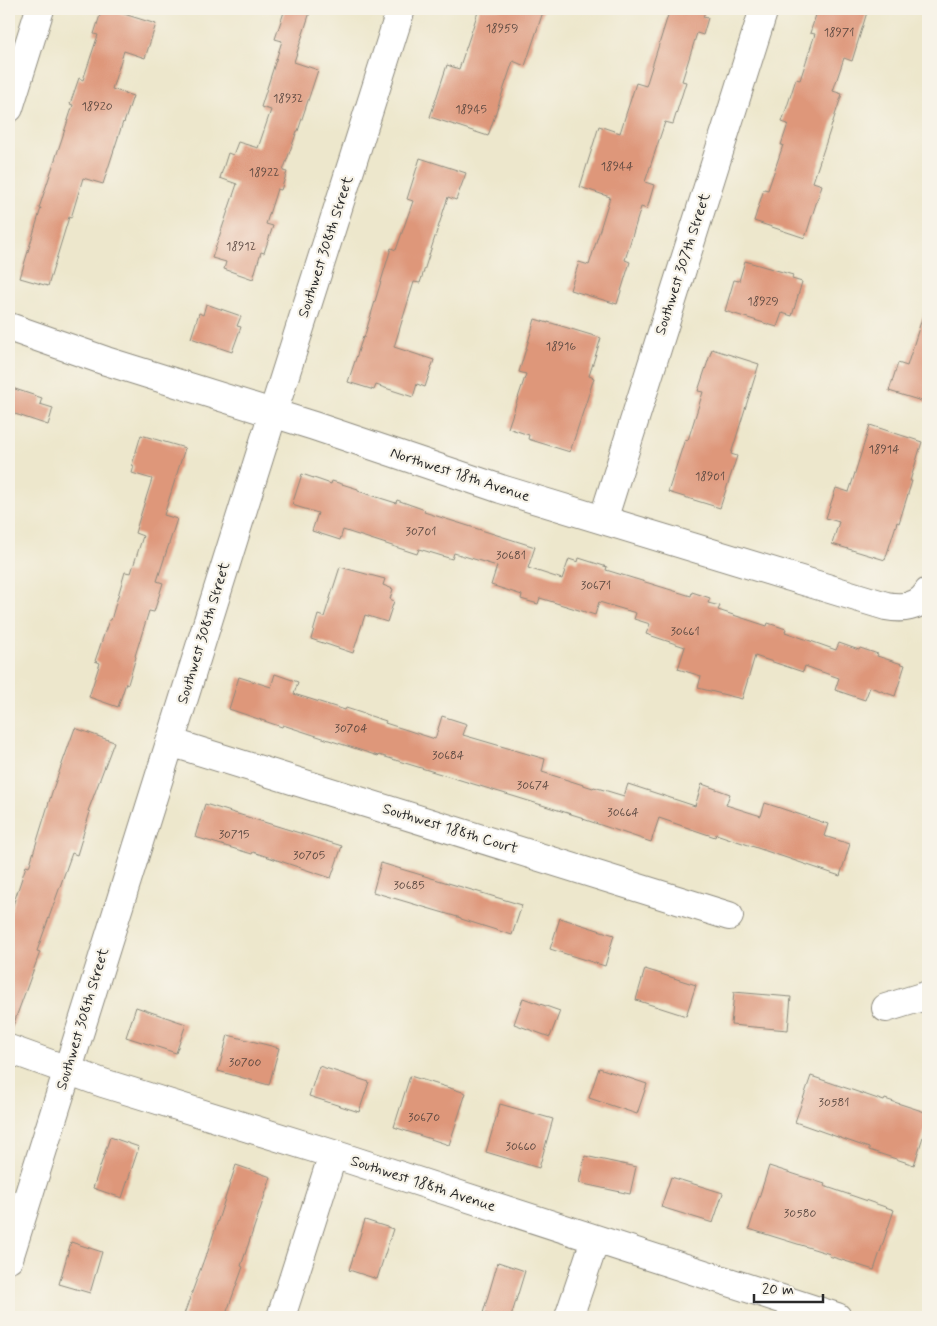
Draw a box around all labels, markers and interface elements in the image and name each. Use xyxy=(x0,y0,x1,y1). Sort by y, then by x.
house number: 18959 xyxy=(486,21,518,37)
house number: 18971 xyxy=(824,25,854,41)
house number: 18932 xyxy=(273,91,303,107)
house number: 18920 xyxy=(82,99,113,115)
house number: 18945 xyxy=(455,102,487,118)
house number: 18944 xyxy=(601,159,633,175)
house number: 18922 xyxy=(249,165,279,181)
street label: Southwest 308th Street xyxy=(294,173,358,320)
street label: Southwest 307th Street xyxy=(651,190,715,338)
house number: 18912 xyxy=(226,239,256,255)
house number: 18929 xyxy=(747,294,779,310)
house number: 18916 xyxy=(546,339,576,355)
house number: 18914 xyxy=(869,442,899,458)
street label: Northwest 18th Avenue xyxy=(388,443,532,507)
house number: 18901 xyxy=(695,469,725,485)
house number: 30701 xyxy=(406,524,436,540)
house number: 30681 xyxy=(496,548,526,564)
street label: Southwest 308th Street xyxy=(173,559,235,707)
house number: 30671 xyxy=(581,578,611,594)
house number: 30661 xyxy=(670,624,700,640)
house number: 30704 xyxy=(335,721,367,737)
house number: 30684 xyxy=(432,748,464,764)
house number: 30674 xyxy=(517,778,549,794)
street label: Southwest 188th Court xyxy=(380,799,520,859)
house number: 30664 xyxy=(607,805,639,821)
house number: 30715 xyxy=(219,827,249,843)
house number: 30705 xyxy=(293,848,325,864)
house number: 30685 xyxy=(393,878,425,894)
street label: Southwest 308th Street xyxy=(52,945,114,1093)
house number: 30700 xyxy=(229,1055,261,1071)
house number: 30581 xyxy=(819,1095,849,1111)
house number: 30670 xyxy=(408,1110,440,1126)
house number: 30660 xyxy=(506,1139,537,1155)
street label: Southwest 188th Avenue xyxy=(348,1151,498,1217)
house number: 30580 xyxy=(784,1206,816,1222)
scale bar xyxy=(754,1271,823,1303)
text: 20 m xyxy=(762,1280,794,1300)

